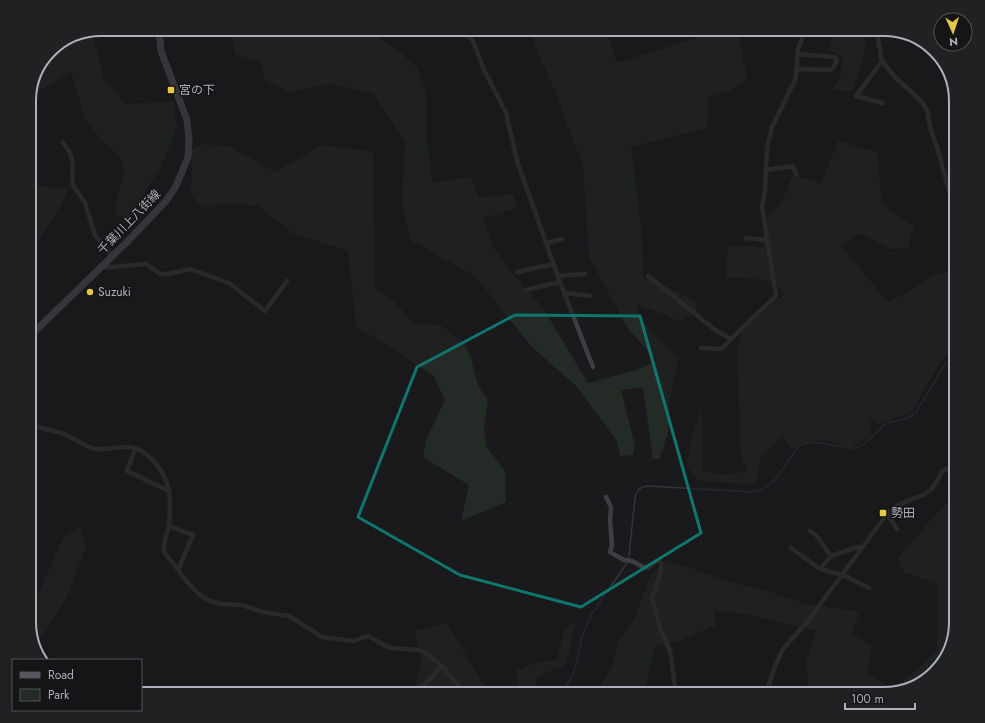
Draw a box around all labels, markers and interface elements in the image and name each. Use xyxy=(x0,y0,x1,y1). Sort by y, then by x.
north arrow xyxy=(933,12,973,52)
text: N xyxy=(949,34,958,50)
place label: 宮の下 xyxy=(179,81,215,99)
marker: 宮の下 xyxy=(166,85,176,95)
street label: 千葉川上八街線 xyxy=(93,186,165,258)
place label: Suzuki xyxy=(98,283,131,301)
marker: Suzuki xyxy=(85,287,95,297)
place label: 勢田 xyxy=(891,504,915,522)
marker: 勢田 xyxy=(878,508,888,518)
legend xyxy=(12,659,142,711)
text: Road xyxy=(48,666,74,684)
scale bar xyxy=(845,685,915,711)
text: Park xyxy=(48,686,70,704)
text: 100 m xyxy=(851,690,884,708)

